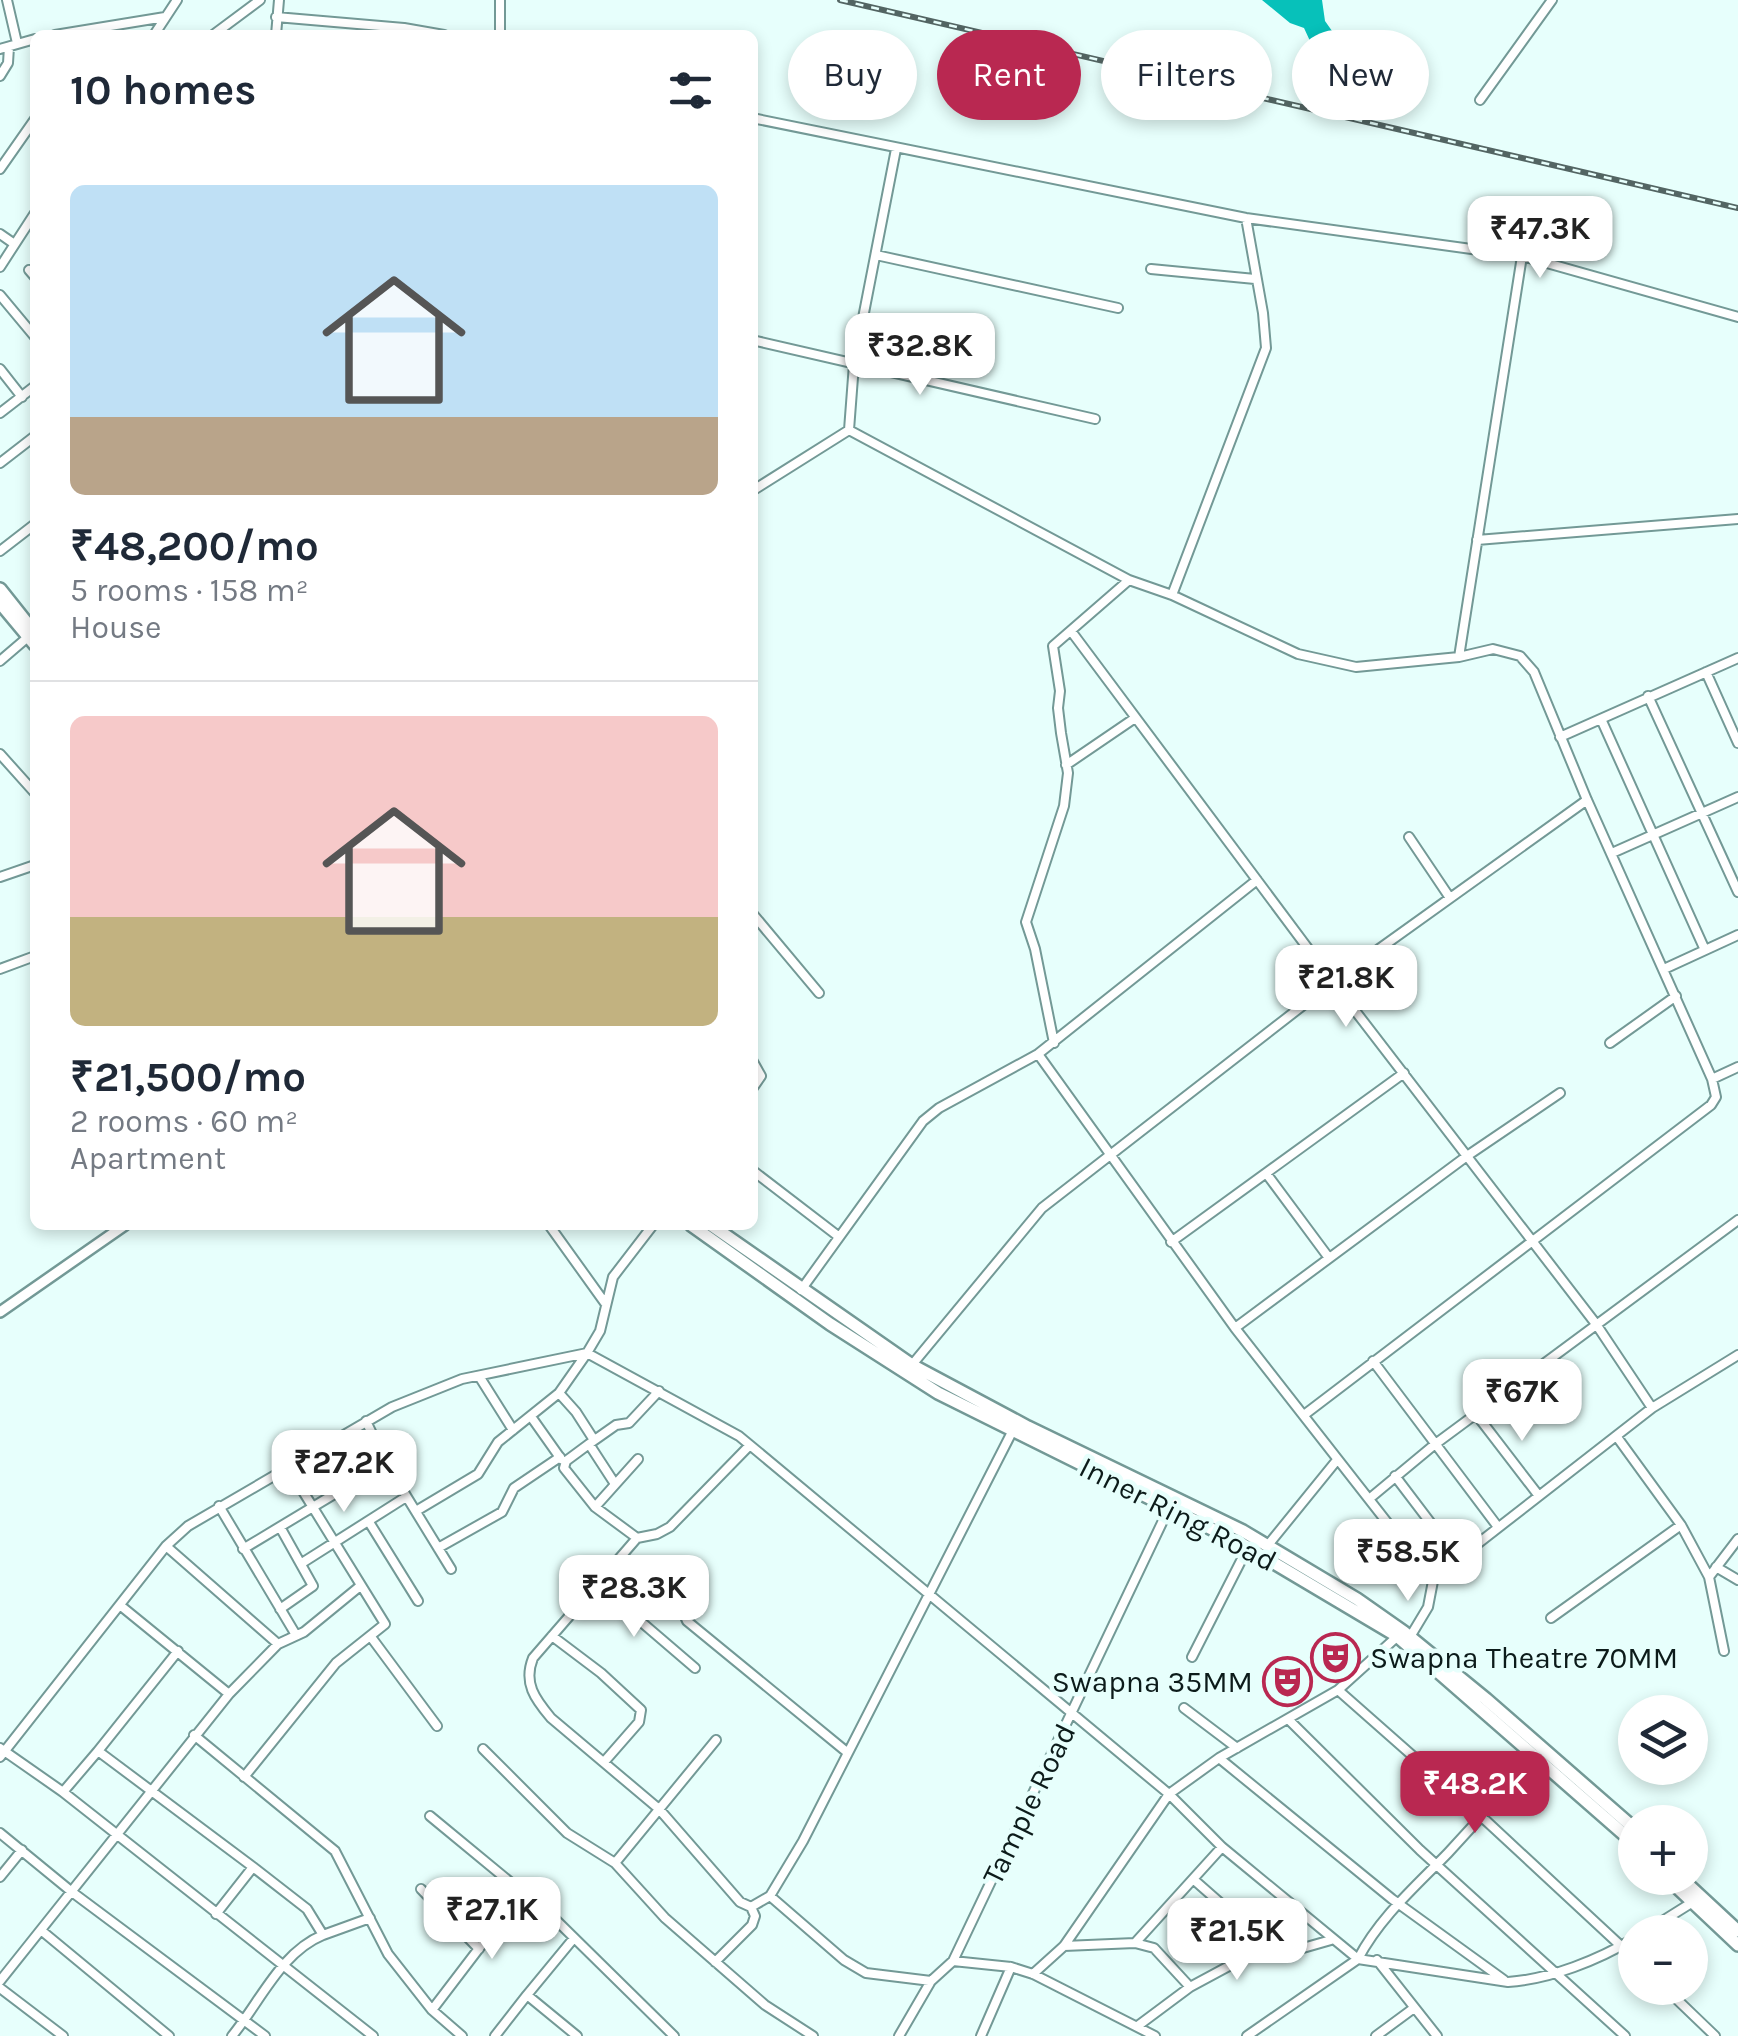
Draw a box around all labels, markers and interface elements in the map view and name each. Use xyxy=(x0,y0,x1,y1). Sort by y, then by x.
chip: Buy xyxy=(788,30,917,120)
chip: Rent xyxy=(937,30,1081,120)
chip: Filters xyxy=(1101,30,1272,120)
chip: New xyxy=(1292,30,1429,120)
icon: filters xyxy=(663,63,718,118)
text: 10 homes xyxy=(70,65,256,115)
pin: ₹47.3K xyxy=(1459,196,1621,281)
text: ₹47.3K xyxy=(1490,210,1590,247)
icon: home xyxy=(304,250,484,430)
pin: ₹32.8K xyxy=(839,313,1001,398)
text: ₹32.8K xyxy=(867,327,973,364)
text: ₹48,200/mo xyxy=(70,521,319,571)
text: 5 rooms · 158 m² xyxy=(70,572,309,609)
text: House xyxy=(70,609,162,646)
icon: home xyxy=(304,781,484,961)
pin: ₹21.8K xyxy=(1265,945,1427,1030)
text: ₹21.8K xyxy=(1297,959,1395,996)
text: ₹21,500/mo xyxy=(70,1052,306,1102)
text: 2 rooms · 60 m² xyxy=(70,1103,298,1140)
text: Apartment xyxy=(70,1140,226,1177)
pin: ₹67K xyxy=(1463,1359,1581,1444)
text: ₹67K xyxy=(1485,1373,1559,1410)
pin: ₹27.2K xyxy=(263,1430,425,1515)
text: ₹27.2K xyxy=(294,1444,394,1481)
street label: Inner Ring Road xyxy=(1073,1449,1283,1579)
pin: ₹58.5K xyxy=(1327,1519,1489,1604)
text: ₹58.5K xyxy=(1356,1533,1460,1570)
pin: ₹28.3K xyxy=(553,1555,715,1640)
text: ₹28.3K xyxy=(581,1569,687,1606)
theatre icon: Swapna Theatre 70MM xyxy=(1309,1632,1361,1684)
place label: Swapna Theatre 70MM xyxy=(1370,1640,1678,1676)
theatre icon: Swapna 35MM xyxy=(1262,1656,1314,1708)
place label: Swapna 35MM xyxy=(1052,1664,1253,1700)
map controls xyxy=(1618,1695,1708,2005)
button: layers xyxy=(1618,1695,1708,1785)
street label: Tample Road xyxy=(975,1718,1083,1890)
pin: ₹48.2K xyxy=(1394,1751,1556,1836)
text: ₹48.2K xyxy=(1422,1765,1528,1802)
button: + xyxy=(1618,1805,1708,1895)
pin: ₹27.1K xyxy=(411,1877,573,1962)
text: ₹27.1K xyxy=(446,1891,538,1928)
pin: ₹21.5K xyxy=(1156,1898,1318,1983)
text: ₹21.5K xyxy=(1189,1912,1285,1949)
button: − xyxy=(1618,1915,1708,2005)

